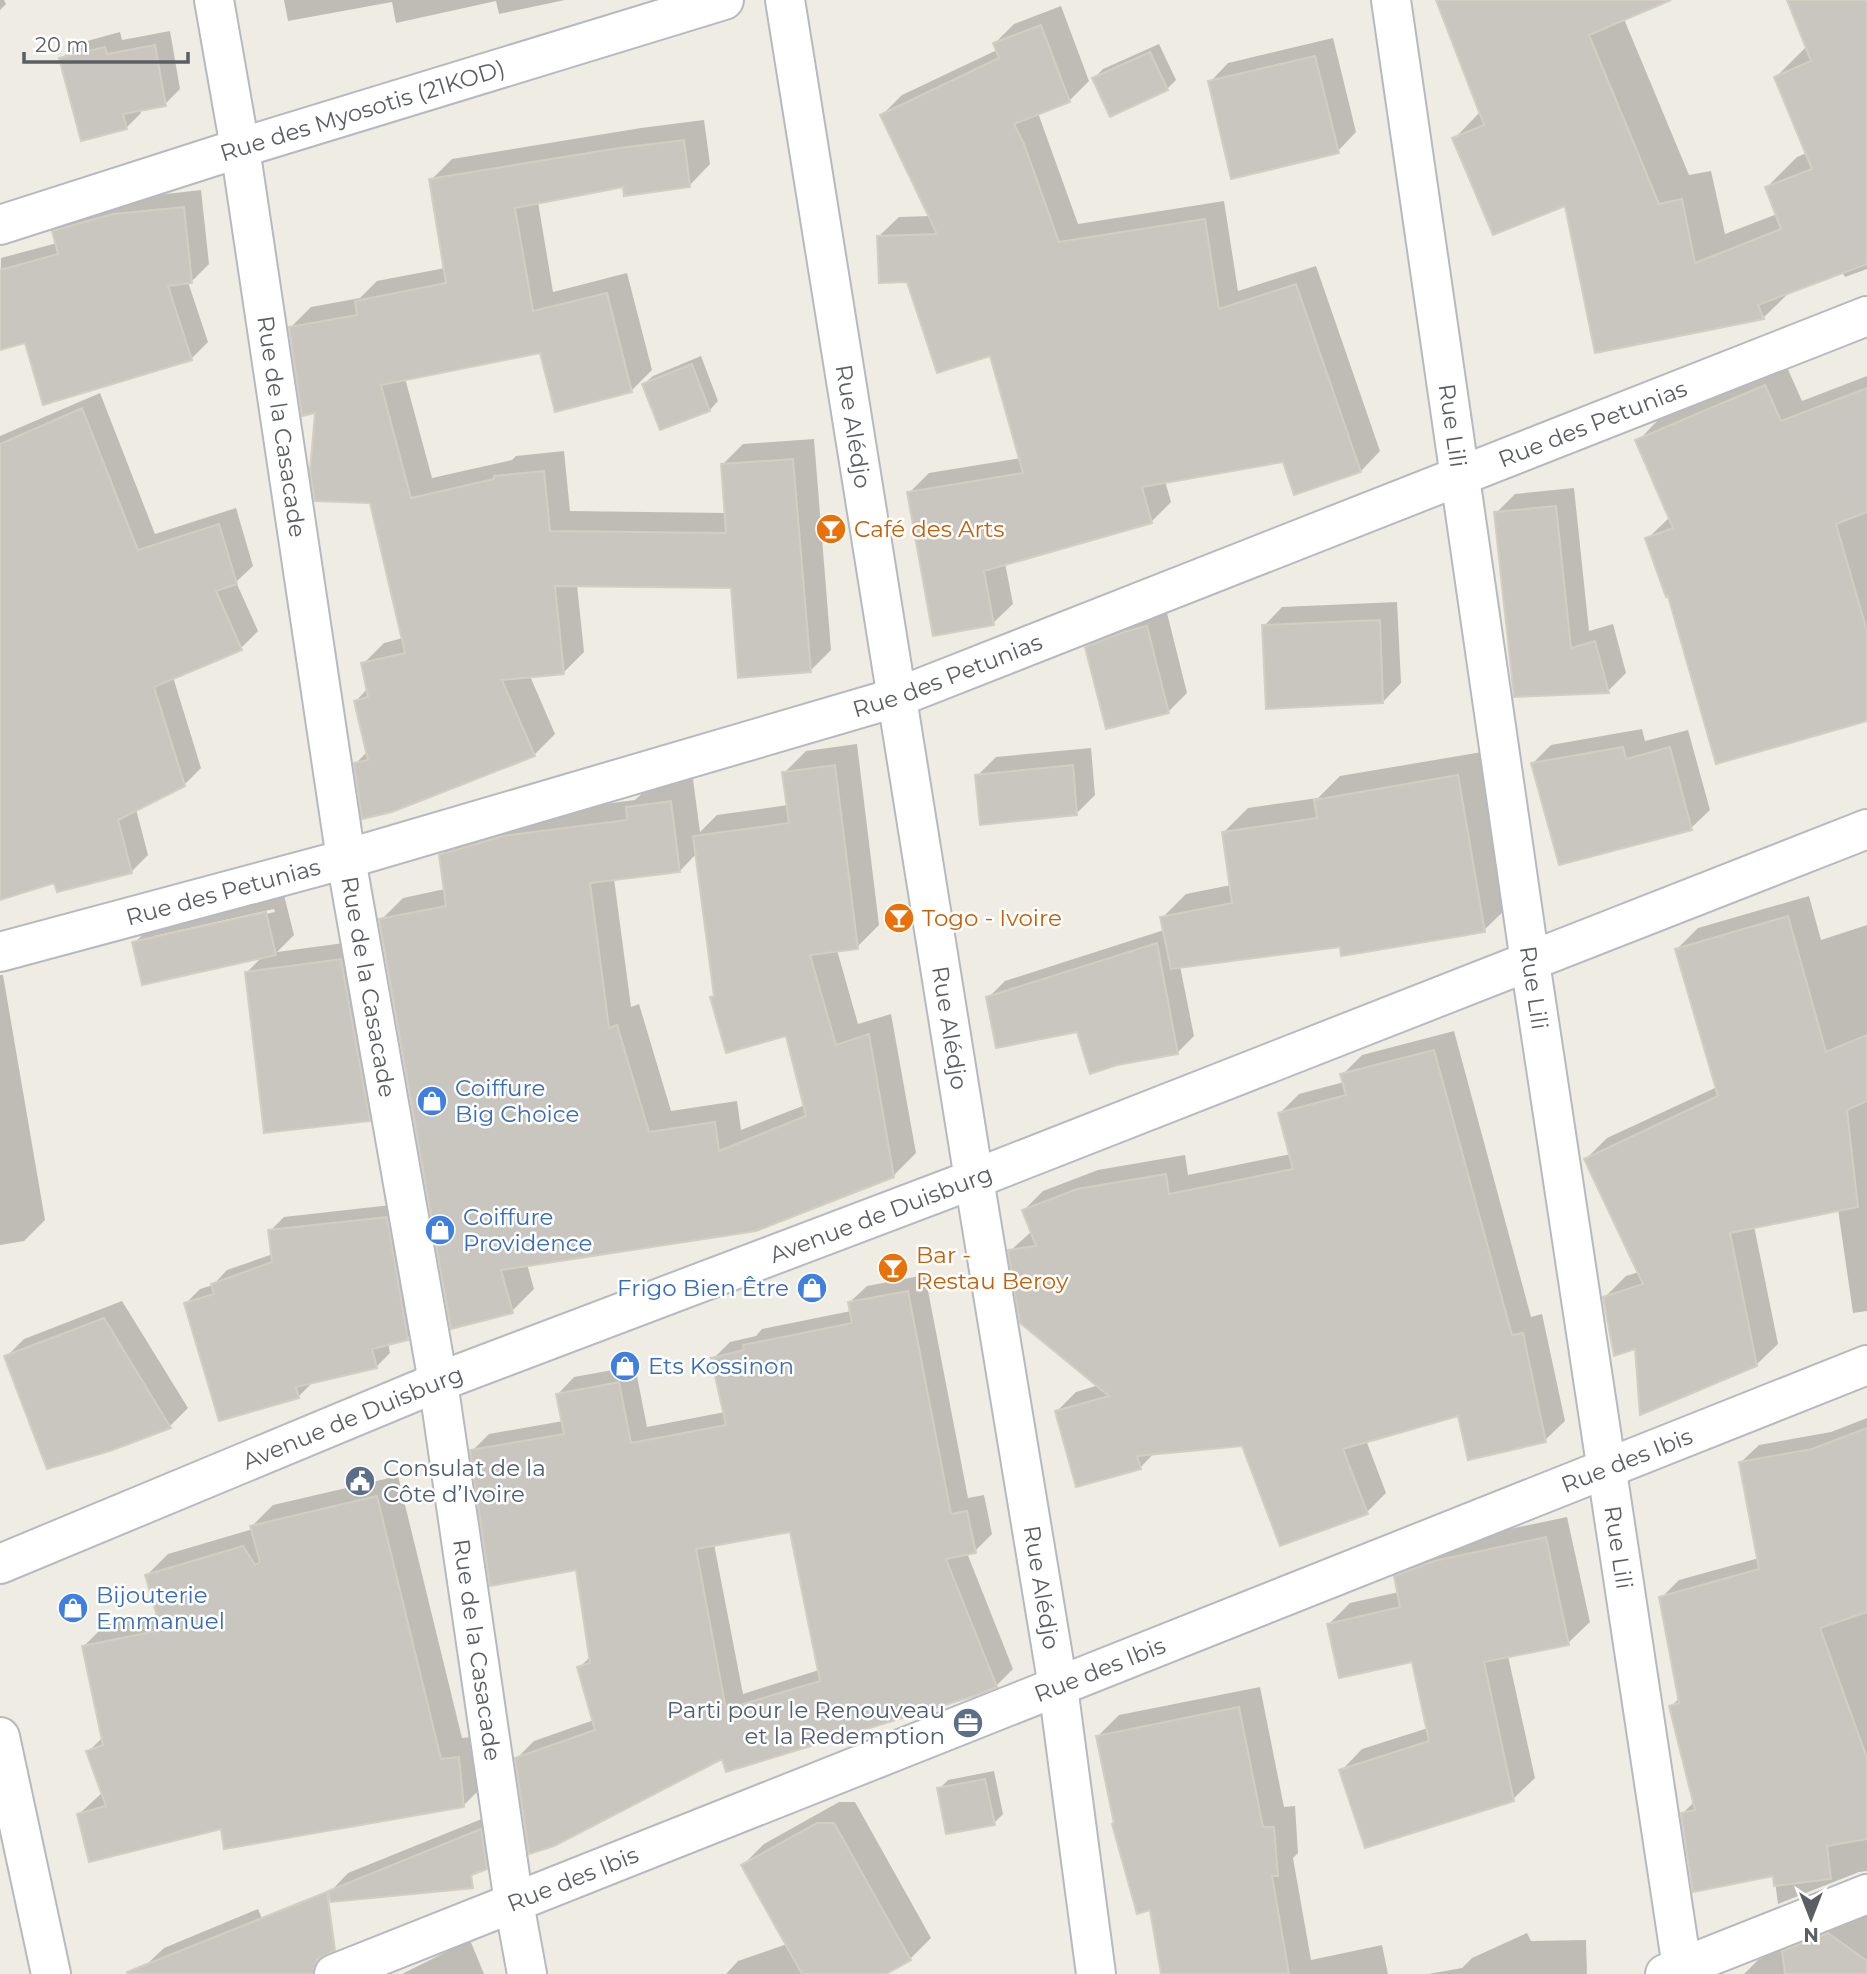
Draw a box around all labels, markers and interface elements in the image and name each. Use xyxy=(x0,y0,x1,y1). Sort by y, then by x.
scale bar xyxy=(24,21,189,65)
text: 20 m xyxy=(35,32,89,57)
street label: Rue des Myosotis (21KOD) xyxy=(216,54,508,168)
street label: Rue de la Casacade xyxy=(251,314,312,539)
street label: Rue Alédjo xyxy=(830,363,877,490)
street label: Rue des Petunias xyxy=(1494,374,1691,474)
street label: Rue Lili xyxy=(1433,382,1472,469)
bar icon: Café des Arts xyxy=(814,512,848,546)
place label: Café des Arts xyxy=(854,515,1005,543)
street label: Rue des Petunias xyxy=(849,628,1046,724)
street label: Rue des Petunias xyxy=(123,853,323,932)
street label: Rue de la Casacade xyxy=(335,874,402,1100)
bar icon: Togo - Ivoire xyxy=(882,901,916,935)
place label: Togo - Ivoire xyxy=(922,904,1062,932)
street label: Rue Lili xyxy=(1514,944,1554,1031)
street label: Rue Alédjo xyxy=(926,964,973,1092)
place label: Coiffure Big Choice xyxy=(455,1074,579,1128)
shop icon: Coiffure Big Choice xyxy=(415,1084,449,1118)
street label: Avenue de Duisburg xyxy=(766,1159,996,1269)
place label: Coiffure Providence xyxy=(463,1203,592,1257)
shop icon: Coiffure Providence xyxy=(423,1213,457,1247)
place label: Bar - Restau Beroy xyxy=(916,1241,1069,1295)
bar icon: Bar - Restau Beroy xyxy=(876,1251,910,1285)
shop icon: Frigo Bien Être xyxy=(795,1271,829,1305)
place label: Frigo Bien Être xyxy=(617,1274,789,1302)
shop icon: Ets Kossinon xyxy=(608,1349,642,1383)
place label: Ets Kossinon xyxy=(648,1352,794,1380)
street label: Avenue de Duisburg xyxy=(238,1360,467,1476)
street label: Rue des Ibis xyxy=(1557,1422,1696,1499)
place label: Consulat de la Côte d’Ivoire xyxy=(383,1454,546,1508)
public building icon: Consulat de la Côte d’Ivoire xyxy=(343,1464,377,1498)
street label: Rue Lili xyxy=(1598,1504,1639,1591)
street label: Rue Alédjo xyxy=(1018,1523,1066,1651)
street label: Rue de la Casacade xyxy=(447,1537,507,1763)
place label: Bijouterie Emmanuel xyxy=(96,1581,225,1635)
shop icon: Bijouterie Emmanuel xyxy=(56,1591,90,1625)
street label: Rue des Ibis xyxy=(1030,1631,1169,1708)
place label: Parti pour le Renouveau et la Redemption xyxy=(667,1696,945,1750)
office icon: Parti pour le Renouveau et la Redemption xyxy=(951,1706,985,1740)
street label: Rue des Ibis xyxy=(503,1840,643,1918)
north arrow xyxy=(1776,1883,1846,1953)
text: N xyxy=(1803,1923,1819,1946)

